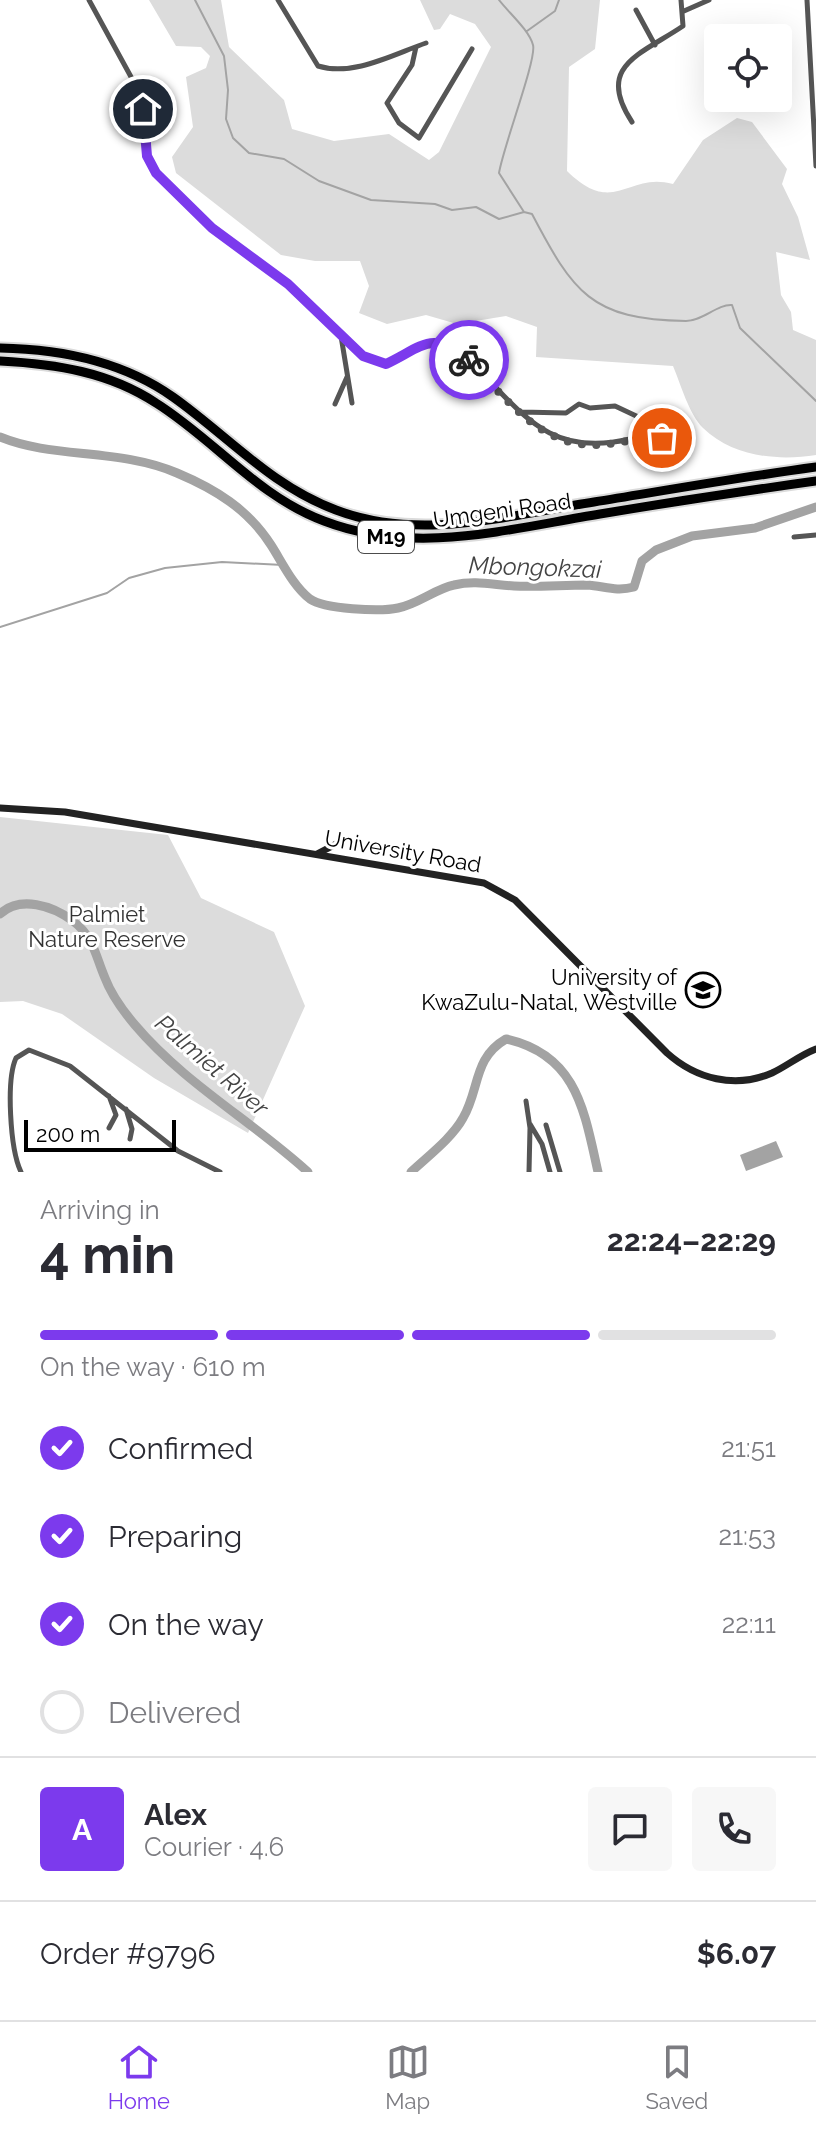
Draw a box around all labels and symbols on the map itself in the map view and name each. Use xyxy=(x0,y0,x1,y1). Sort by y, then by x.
pin xyxy=(109,75,177,143)
courier xyxy=(429,320,509,400)
pin xyxy=(628,404,696,472)
street label: Umgeni Road xyxy=(431,487,573,533)
road number: M19 xyxy=(358,521,414,553)
water label: Mbongokzai xyxy=(468,550,603,584)
street label: University Road xyxy=(323,824,483,878)
park label: Palmiet Nature Reserve xyxy=(28,901,186,952)
place label: University of KwaZulu-Natal, Westville xyxy=(421,964,678,1015)
school or university icon: University of KwaZulu-Natal, Westville xyxy=(684,971,722,1009)
water label: Palmiet River xyxy=(150,1008,275,1122)
scale bar xyxy=(24,1116,176,1152)

